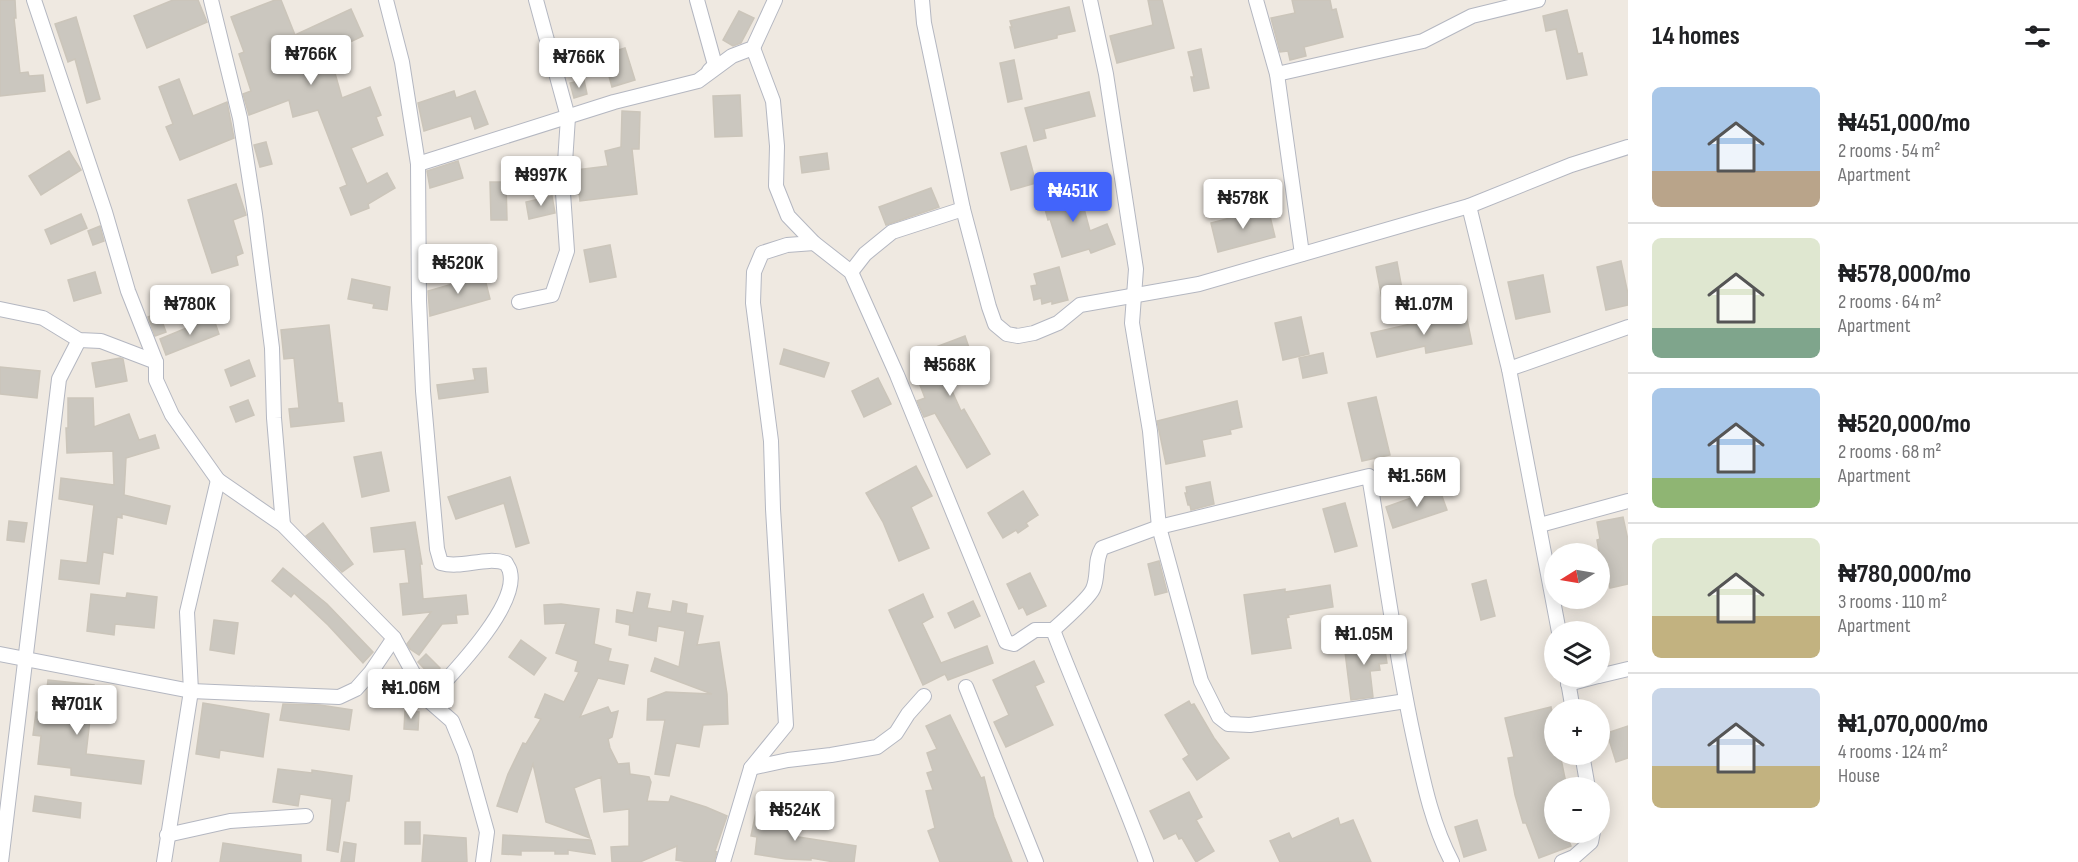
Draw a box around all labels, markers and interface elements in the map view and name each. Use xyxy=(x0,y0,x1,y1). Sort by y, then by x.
icon: filters xyxy=(2021,20,2054,53)
text: 14 homes xyxy=(1652,21,1740,52)
pin: ₦766K xyxy=(269,35,353,86)
pin: ₦766K xyxy=(537,38,621,89)
text: ₦766K xyxy=(285,42,337,66)
text: ₦766K xyxy=(553,45,605,69)
text: ₦451,000/mo xyxy=(1838,108,1970,139)
icon: home xyxy=(1700,111,1772,183)
text: 2 rooms · 54 m² xyxy=(1838,139,1940,163)
pin: ₦997K xyxy=(499,156,583,207)
text: ₦997K xyxy=(515,163,567,187)
text: Apartment xyxy=(1838,163,1911,187)
pin: ₦451K xyxy=(1031,172,1115,223)
text: ₦451K xyxy=(1048,179,1098,203)
pin: ₦578K xyxy=(1201,179,1285,230)
text: ₦578K xyxy=(1217,186,1269,210)
pin: ₦520K xyxy=(416,244,500,295)
text: ₦520K xyxy=(432,251,484,275)
text: ₦578,000/mo xyxy=(1838,259,1971,290)
icon: home xyxy=(1700,262,1772,334)
pin: ₦780K xyxy=(148,285,232,336)
pin: ₦1.07M xyxy=(1375,285,1473,336)
text: 2 rooms · 64 m² xyxy=(1838,290,1942,314)
text: ₦780K xyxy=(164,292,216,316)
text: ₦1.07M xyxy=(1395,292,1453,316)
text: Apartment xyxy=(1838,314,1911,338)
pin: ₦568K xyxy=(908,346,992,397)
text: ₦568K xyxy=(924,353,976,377)
text: ₦520,000/mo xyxy=(1838,409,1971,440)
icon: home xyxy=(1700,412,1772,484)
text: 2 rooms · 68 m² xyxy=(1838,440,1942,464)
pin: ₦1.56M xyxy=(1368,457,1466,508)
text: ₦1.56M xyxy=(1388,464,1446,488)
text: Apartment xyxy=(1838,464,1911,488)
north arrow xyxy=(1544,543,1610,609)
map controls xyxy=(1544,543,1610,843)
text: ₦780,000/mo xyxy=(1838,559,1971,590)
icon: home xyxy=(1700,562,1772,634)
text: 3 rooms · 110 m² xyxy=(1838,590,1947,614)
text: Apartment xyxy=(1838,614,1911,638)
pin: ₦1.05M xyxy=(1315,615,1413,666)
button: layers xyxy=(1544,621,1610,687)
text: ₦1.05M xyxy=(1335,622,1393,646)
pin: ₦1.06M xyxy=(362,669,460,720)
text: ₦1.06M xyxy=(382,676,440,700)
pin: ₦701K xyxy=(35,685,119,736)
text: ₦701K xyxy=(52,692,102,716)
button: + xyxy=(1544,699,1610,765)
text: ₦1,070,000/mo xyxy=(1838,709,1988,740)
icon: home xyxy=(1700,712,1772,784)
text: 4 rooms · 124 m² xyxy=(1838,740,1948,764)
text: House xyxy=(1838,764,1880,788)
button: − xyxy=(1544,777,1610,843)
pin: ₦524K xyxy=(753,791,837,842)
text: ₦524K xyxy=(769,798,821,822)

